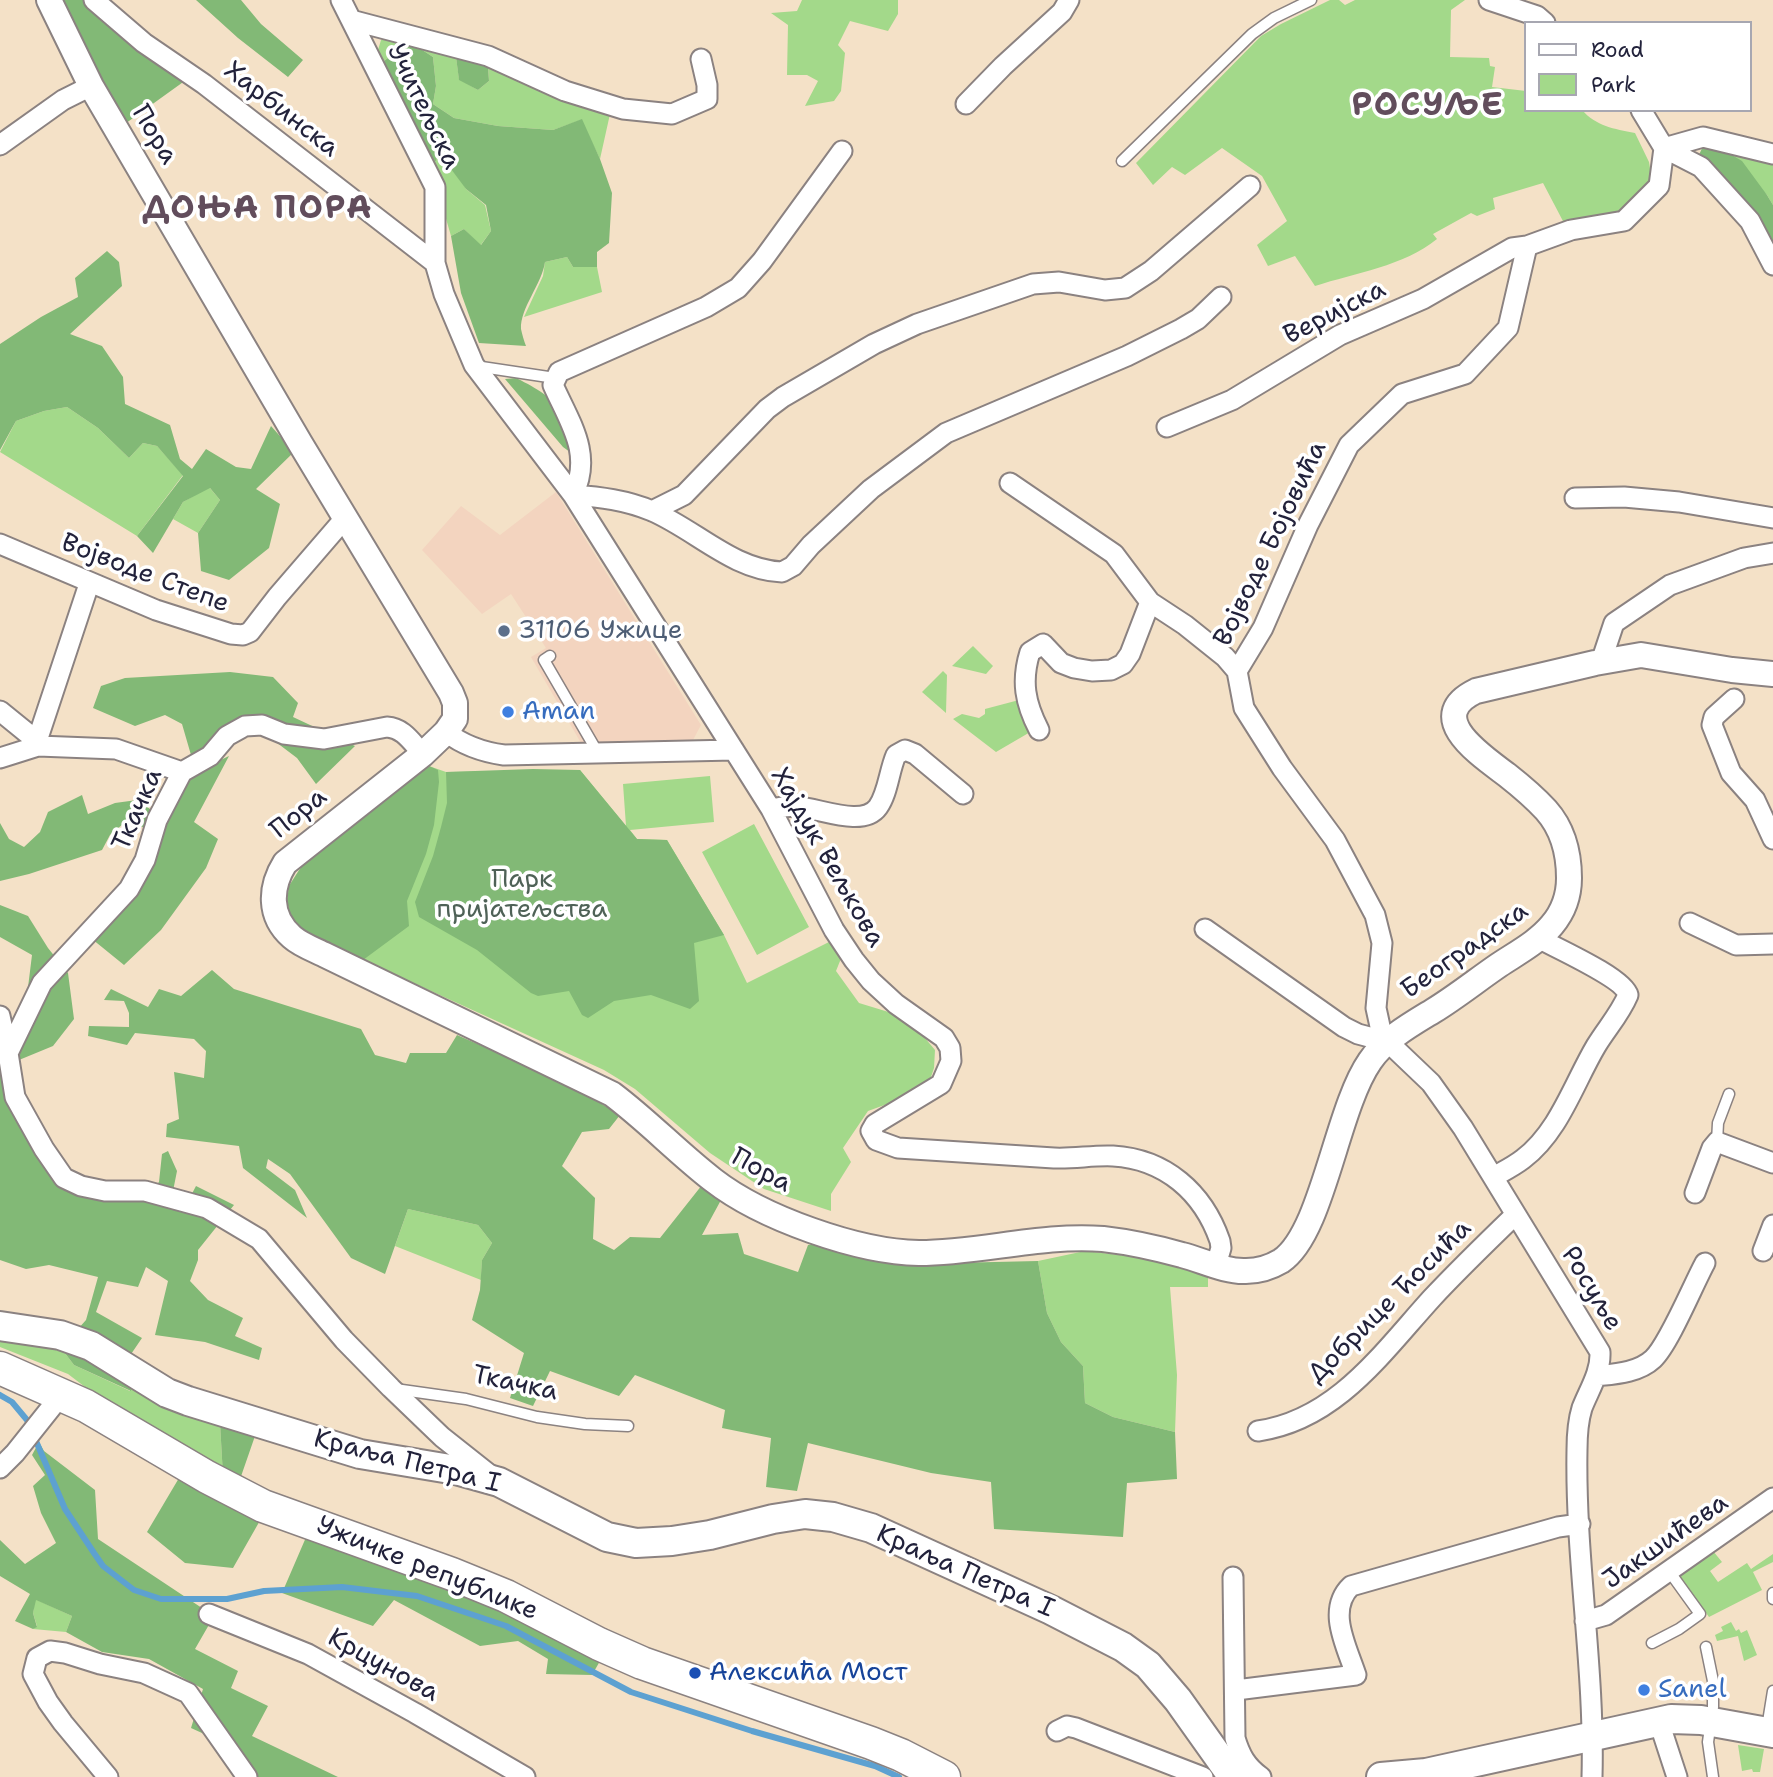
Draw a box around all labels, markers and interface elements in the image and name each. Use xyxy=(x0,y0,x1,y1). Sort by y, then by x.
legend xyxy=(1524,21,1752,112)
text: Road xyxy=(1591,36,1644,64)
street label: Учитељска xyxy=(379,39,467,175)
street label: Харбинска xyxy=(217,55,345,165)
text: Park xyxy=(1591,71,1636,99)
district label: РОСУЉЕ xyxy=(1352,86,1504,126)
street label: Пора xyxy=(124,100,184,170)
district label: ДОЊА ПОРА xyxy=(144,189,372,229)
street label: Веријска xyxy=(1279,274,1391,352)
street label: Војводе Бојовића xyxy=(1208,436,1334,652)
street label: Војводе Степе xyxy=(57,528,233,620)
place label: 31106 Ужице xyxy=(518,615,682,647)
marker: 31106 Ужице xyxy=(496,623,512,639)
place label: Aman xyxy=(522,696,595,728)
marker: Aman xyxy=(500,704,516,720)
street label: Хајдук Вељкова xyxy=(763,763,891,953)
street label: Ткачка xyxy=(106,764,170,856)
street label: Пора xyxy=(264,782,334,846)
park label: Парк пријатељства xyxy=(436,864,608,926)
street label: Београдска xyxy=(1395,896,1535,1006)
street label: Пора xyxy=(726,1142,796,1200)
street label: Добрице Ћосића xyxy=(1302,1214,1478,1390)
street label: Росуље xyxy=(1554,1241,1628,1337)
street label: Ткачка xyxy=(470,1360,560,1408)
street label: Краља Петра I xyxy=(310,1424,504,1500)
street label: Јакшићева xyxy=(1598,1488,1734,1596)
street label: Ужичке републике xyxy=(312,1510,542,1628)
street label: Краља Петра I xyxy=(871,1519,1059,1625)
street label: Крцунова xyxy=(322,1623,444,1709)
place label: Алексића Мост xyxy=(709,1657,907,1689)
marker: Алексића Мост xyxy=(687,1665,703,1681)
place label: Sanel xyxy=(1658,1674,1726,1706)
marker: Sanel xyxy=(1636,1682,1652,1698)

